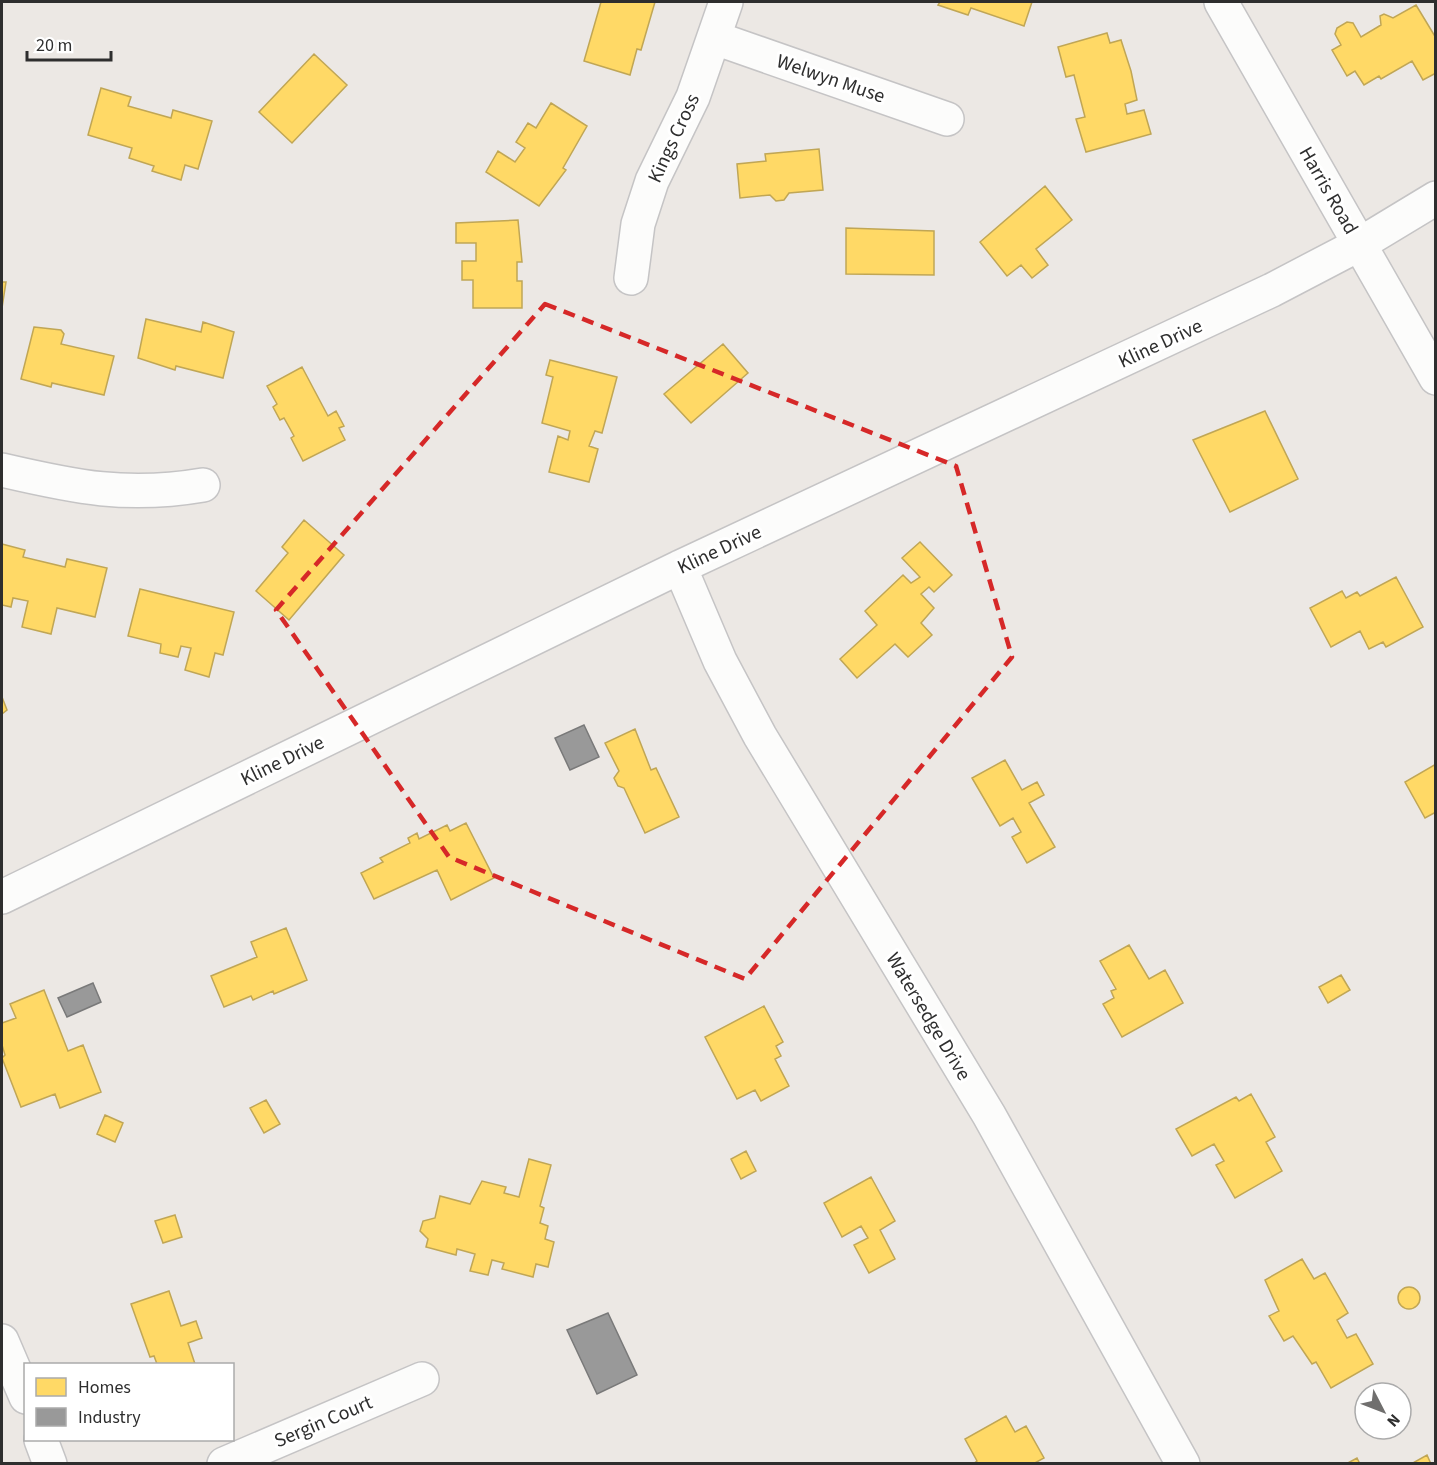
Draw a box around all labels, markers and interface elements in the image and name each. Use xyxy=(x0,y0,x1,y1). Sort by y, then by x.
scale bar xyxy=(27,24,111,62)
text: 20 m xyxy=(36,33,72,58)
street label: Welwyn Muse xyxy=(773,47,889,111)
street label: Kings Cross xyxy=(641,89,707,188)
street label: Harris Road xyxy=(1292,141,1365,240)
street label: Kline Drive xyxy=(1114,312,1207,376)
street label: Kline Drive xyxy=(673,518,766,582)
street label: Kline Drive xyxy=(236,729,329,793)
street label: Watersedge Drive xyxy=(879,947,978,1086)
legend xyxy=(24,1363,234,1441)
text: Homes xyxy=(78,1375,131,1400)
north arrow xyxy=(1353,1381,1413,1441)
street label: Sergin Court xyxy=(270,1389,377,1455)
text: Industry xyxy=(78,1405,141,1430)
text: N xyxy=(1382,1409,1405,1432)

